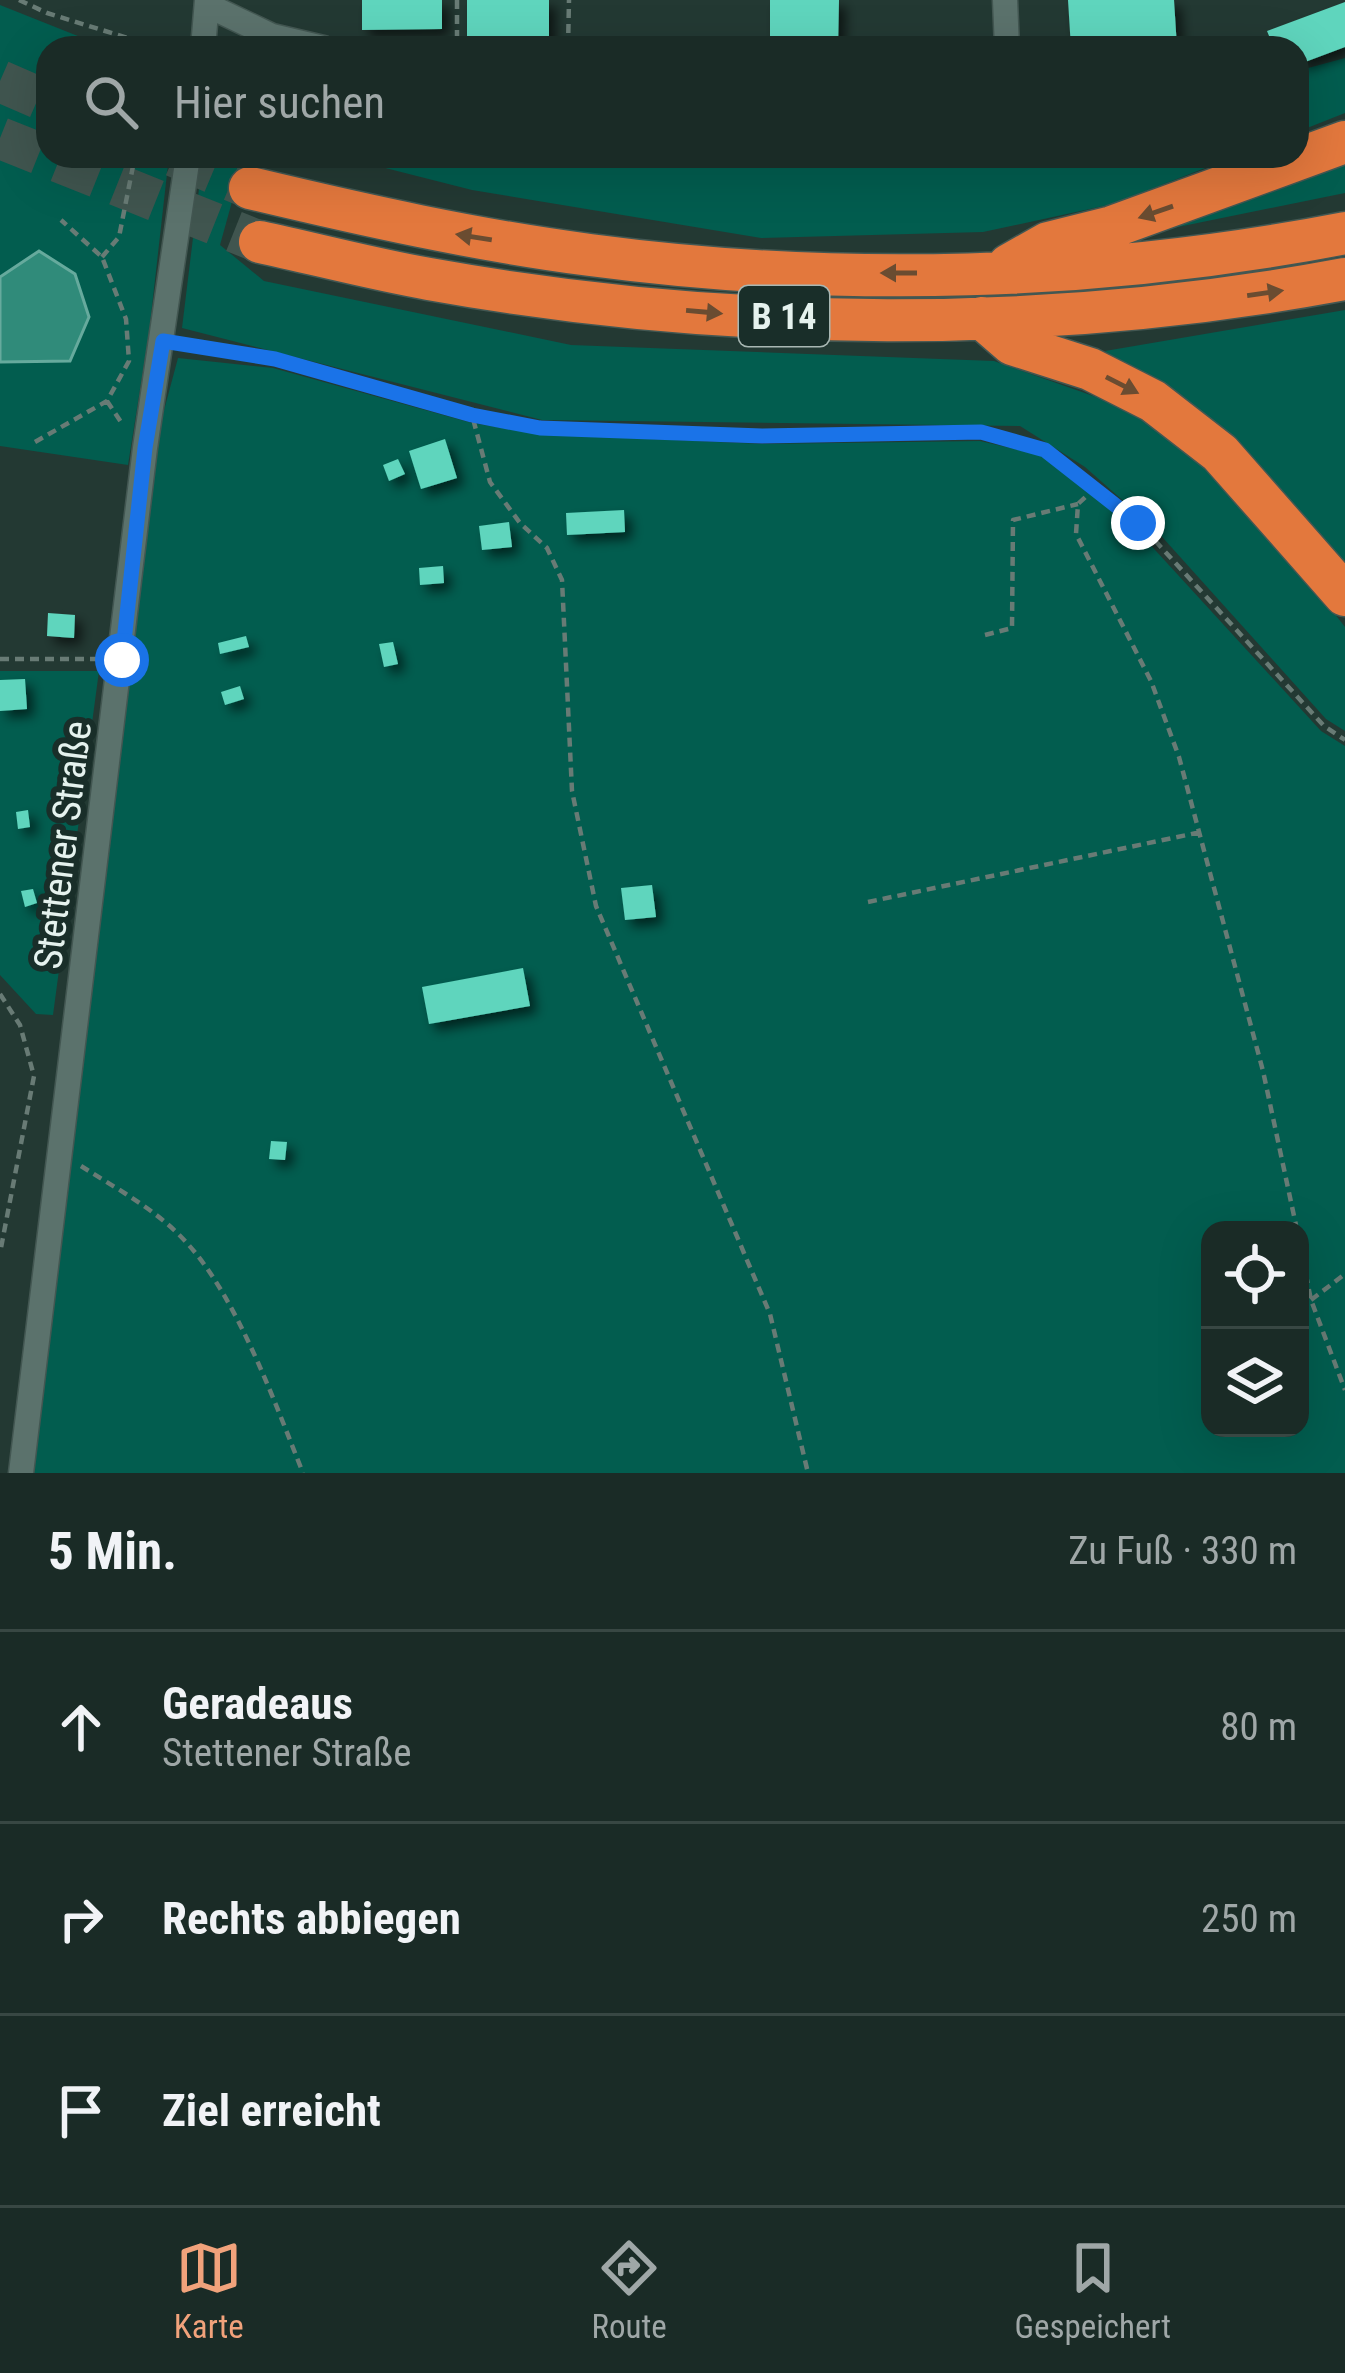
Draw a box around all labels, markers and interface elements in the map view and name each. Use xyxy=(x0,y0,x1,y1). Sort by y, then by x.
search box xyxy=(36,36,1309,168)
icon: search xyxy=(78,69,144,135)
text: Hier suchen xyxy=(174,76,385,129)
one-way arrow xyxy=(1138,204,1174,222)
one-way arrow xyxy=(455,227,492,246)
one-way arrow xyxy=(879,263,917,283)
one-way arrow xyxy=(1247,283,1285,302)
road number: B 14 xyxy=(739,286,829,346)
one-way arrow xyxy=(686,303,723,322)
one-way arrow xyxy=(1104,375,1139,395)
route end xyxy=(1111,496,1165,550)
route start xyxy=(95,633,149,687)
street label: Stettener Straße xyxy=(25,718,101,972)
map controls xyxy=(1201,1221,1309,1437)
button: locate xyxy=(1201,1221,1309,1329)
button: layers xyxy=(1201,1329,1309,1437)
text: 5 Min. xyxy=(48,1522,177,1581)
text: Zu Fuß · 330 m xyxy=(1068,1528,1297,1574)
text: Geradeaus xyxy=(162,1677,353,1730)
icon: ahead xyxy=(48,1694,114,1760)
text: 80 m xyxy=(1220,1704,1297,1750)
text: Stettener Straße xyxy=(162,1730,412,1776)
icon: right xyxy=(48,1886,114,1952)
text: Rechts abbiegen xyxy=(162,1892,461,1945)
text: 250 m xyxy=(1201,1896,1297,1942)
icon: arrive xyxy=(48,2078,114,2144)
text: Ziel erreicht xyxy=(162,2084,381,2137)
tab: Karte xyxy=(174,2235,244,2346)
tab: Route xyxy=(592,2235,667,2346)
tab: Gespeichert xyxy=(1015,2235,1171,2346)

